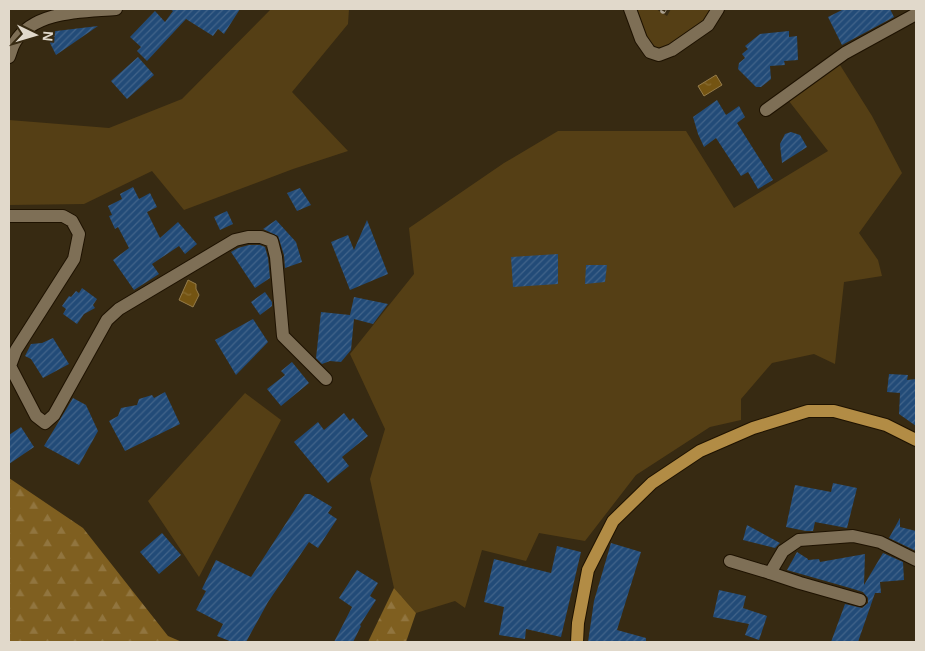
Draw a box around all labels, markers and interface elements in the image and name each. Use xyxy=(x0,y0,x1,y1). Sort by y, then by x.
north arrow xyxy=(10,10,60,60)
text: N xyxy=(40,30,56,42)

